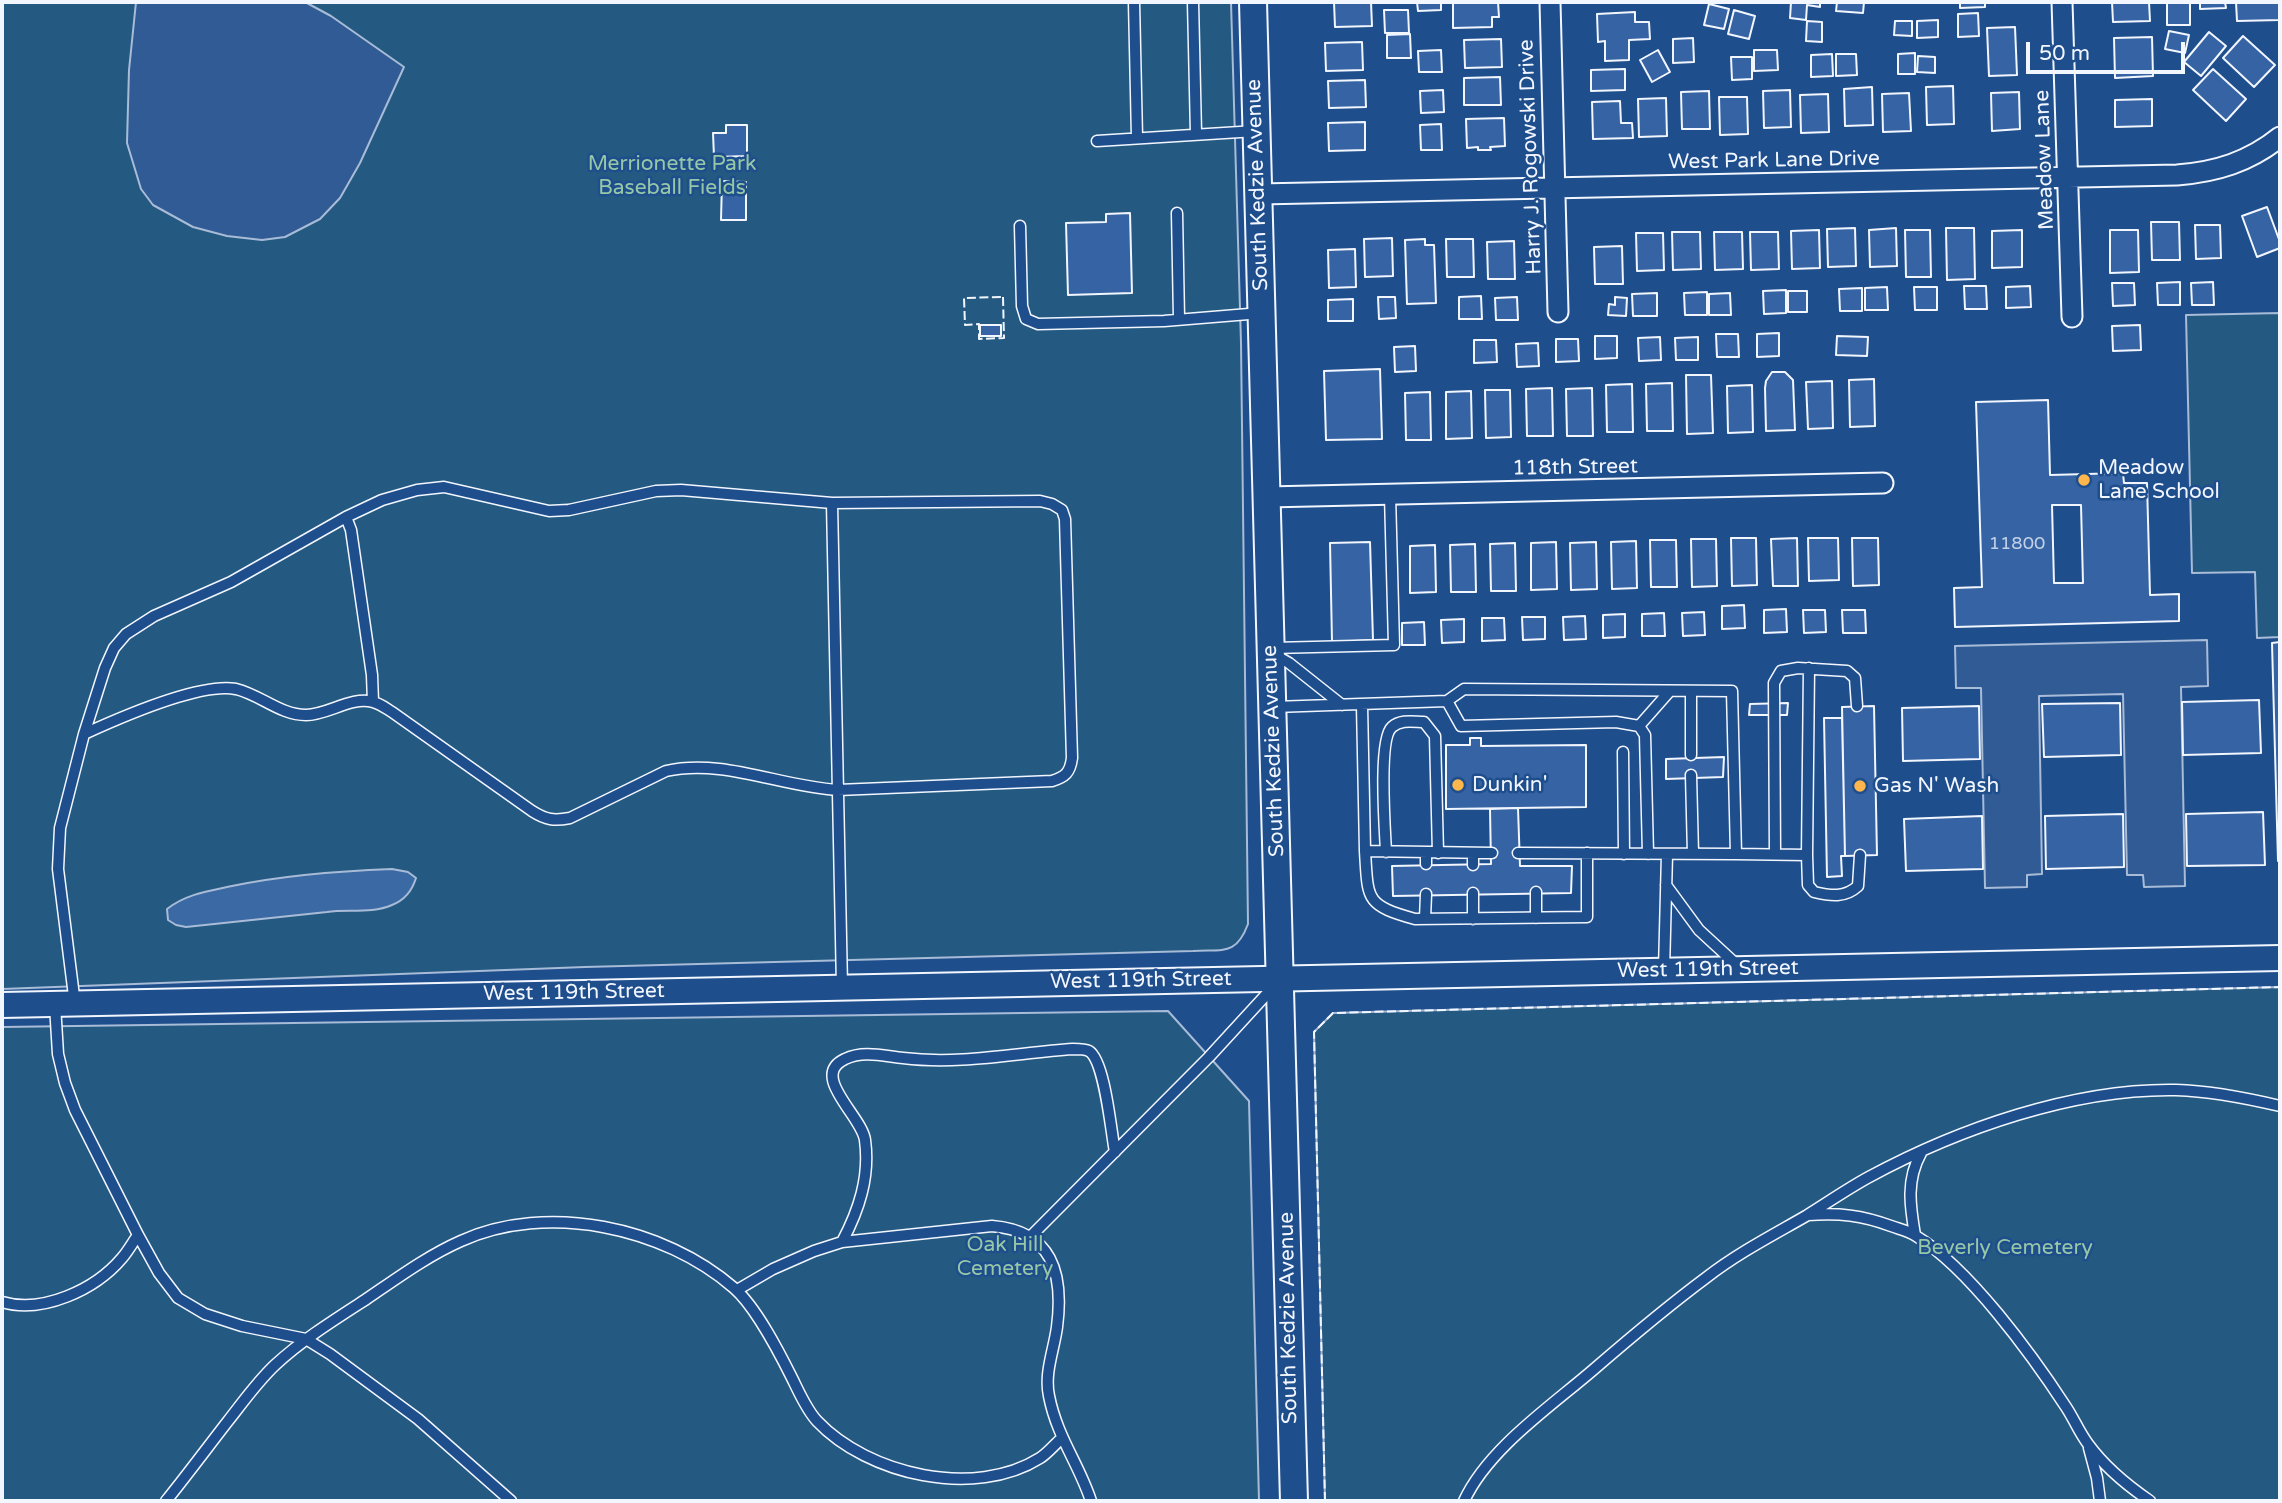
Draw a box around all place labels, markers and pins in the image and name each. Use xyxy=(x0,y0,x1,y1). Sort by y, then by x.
place label: Meadow Lane School xyxy=(2098,455,2220,505)
marker: Meadow Lane School xyxy=(2076,472,2092,488)
place label: Dunkin' xyxy=(1472,772,1547,798)
place label: Gas N' Wash xyxy=(1874,773,1999,799)
marker: Dunkin' xyxy=(1450,777,1466,793)
marker: Gas N' Wash xyxy=(1852,778,1868,794)

